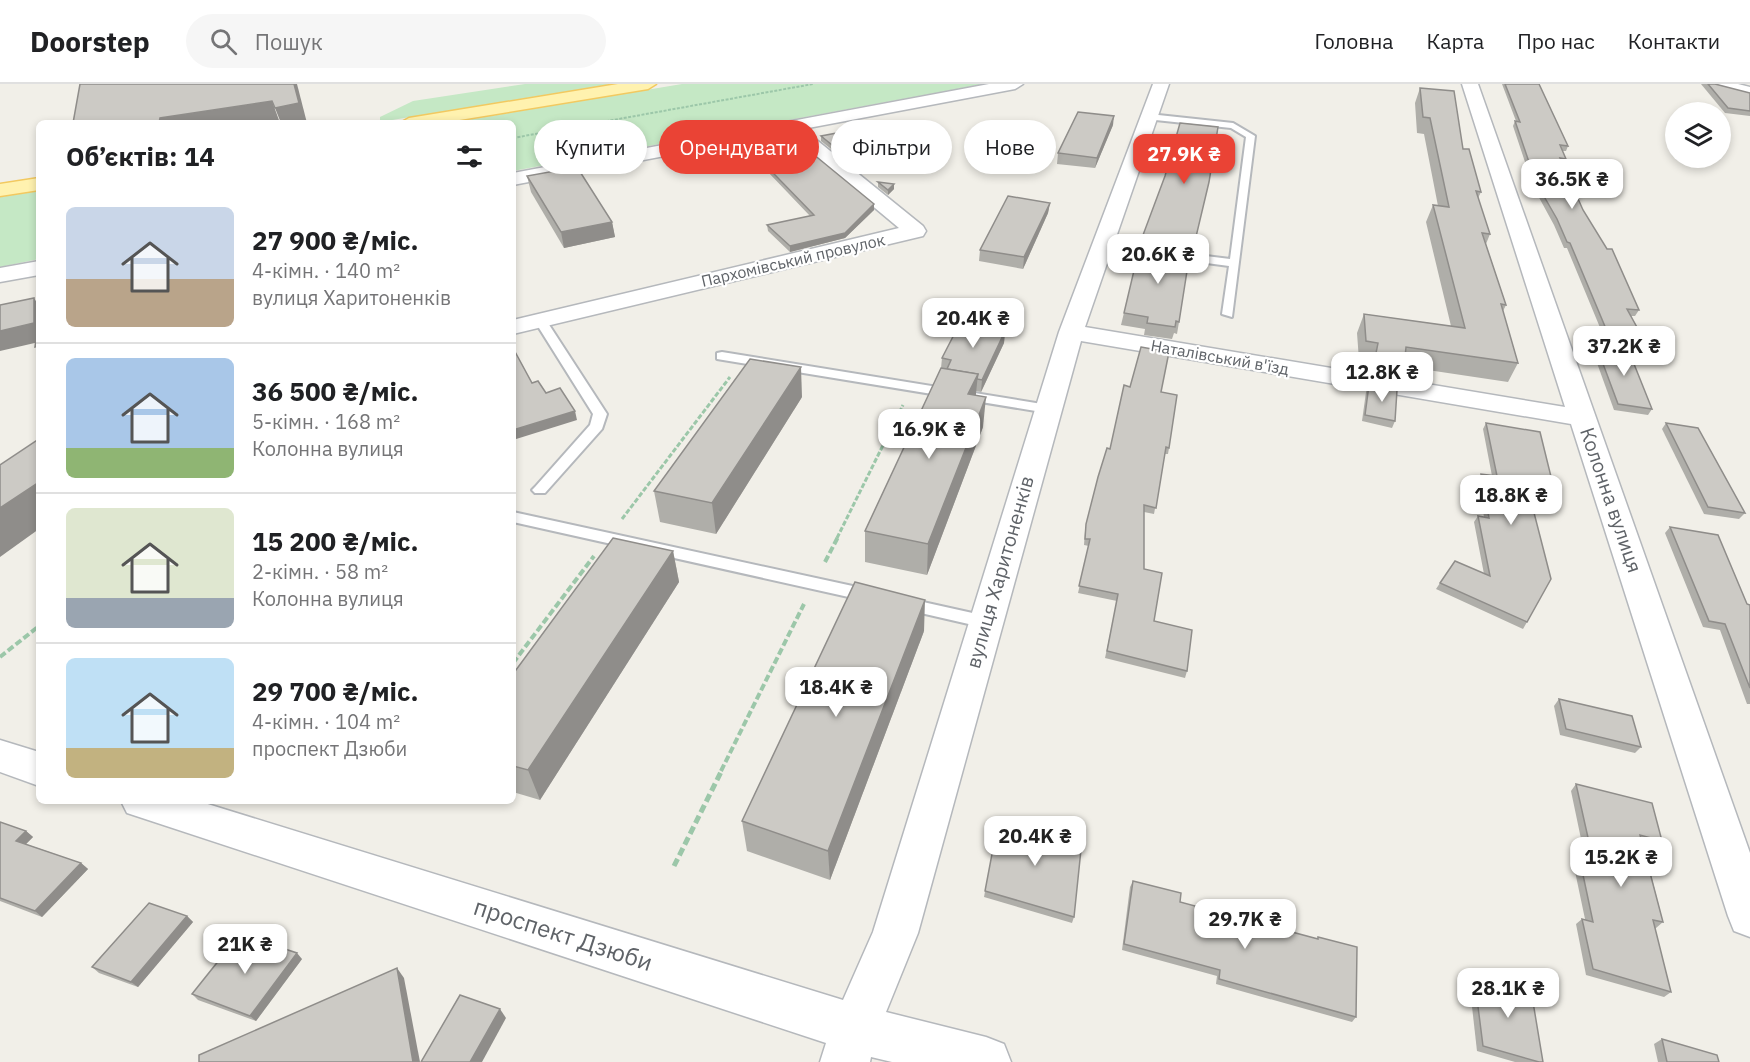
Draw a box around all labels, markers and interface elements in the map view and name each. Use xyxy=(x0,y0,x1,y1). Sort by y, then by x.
search box xyxy=(186,14,606,68)
text: Doorstep xyxy=(30,23,150,60)
icon: search xyxy=(207,25,240,58)
text: Пошук xyxy=(255,27,323,56)
text: Головна xyxy=(1315,27,1393,55)
text: Карта xyxy=(1426,27,1484,55)
text: Про нас xyxy=(1517,27,1595,55)
text: Контакти xyxy=(1628,27,1720,55)
map controls xyxy=(1665,102,1731,168)
button: layers xyxy=(1665,102,1731,168)
chip: Купити xyxy=(534,120,647,174)
chip: Орендувати xyxy=(659,120,819,174)
chip: Фільтри xyxy=(831,120,952,174)
chip: Нове xyxy=(964,120,1056,174)
pin: 27.9K ₴ xyxy=(1129,134,1239,185)
text: Об’єктів: 14 xyxy=(66,139,215,173)
icon: filters xyxy=(453,140,486,173)
text: 27.9K ₴ xyxy=(1147,140,1221,167)
pin: 36.5K ₴ xyxy=(1517,159,1627,210)
text: 36.5K ₴ xyxy=(1535,165,1609,192)
text: 27 900 ₴/міс. xyxy=(252,223,419,257)
street label: Пархомівський провулок xyxy=(699,229,887,291)
icon: home xyxy=(114,231,186,303)
pin: 20.6K ₴ xyxy=(1103,234,1213,285)
text: 20.6K ₴ xyxy=(1121,240,1195,267)
text: 4-кімн. · 140 m² xyxy=(252,257,400,284)
text: вулиця Харитоненків xyxy=(252,284,451,311)
pin: 20.4K ₴ xyxy=(918,298,1028,349)
text: 20.4K ₴ xyxy=(936,304,1010,331)
pin: 37.2K ₴ xyxy=(1569,326,1679,377)
text: 37.2K ₴ xyxy=(1587,332,1661,359)
street label: Наталівський в'їзд xyxy=(1149,335,1291,379)
pin: 12.8K ₴ xyxy=(1327,352,1437,403)
text: 12.8K ₴ xyxy=(1345,358,1419,385)
text: 36 500 ₴/міс. xyxy=(252,374,419,408)
icon: home xyxy=(114,382,186,454)
text: 5-кімн. · 168 m² xyxy=(252,408,400,435)
pin: 16.9K ₴ xyxy=(874,409,984,460)
text: 16.9K ₴ xyxy=(892,415,966,442)
street label: Колонна вулиця xyxy=(1574,424,1649,576)
text: Колонна вулиця xyxy=(252,435,404,462)
street label: вулиця Харитоненків xyxy=(959,472,1040,671)
pin: 18.8K ₴ xyxy=(1456,475,1566,526)
text: 18.8K ₴ xyxy=(1474,481,1548,508)
text: 15 200 ₴/міс. xyxy=(252,524,419,558)
icon: home xyxy=(114,532,186,604)
text: 2-кімн. · 58 m² xyxy=(252,558,388,585)
text: Колонна вулиця xyxy=(252,585,404,612)
pin: 18.4K ₴ xyxy=(781,667,891,718)
text: 18.4K ₴ xyxy=(799,673,873,700)
text: 29 700 ₴/міс. xyxy=(252,674,419,708)
icon: home xyxy=(114,682,186,754)
text: 4-кімн. · 104 m² xyxy=(252,708,400,735)
text: проспект Дзюби xyxy=(252,735,407,762)
pin: 20.4K ₴ xyxy=(980,816,1090,867)
text: 20.4K ₴ xyxy=(998,822,1072,849)
pin: 15.2K ₴ xyxy=(1566,837,1676,888)
text: 15.2K ₴ xyxy=(1584,843,1658,870)
street label: проспект Дзюби xyxy=(470,890,657,978)
pin: 29.7K ₴ xyxy=(1190,899,1300,950)
text: 29.7K ₴ xyxy=(1208,905,1282,932)
pin: 21K ₴ xyxy=(203,924,287,975)
text: 21K ₴ xyxy=(217,930,273,957)
pin: 28.1K ₴ xyxy=(1453,968,1563,1019)
text: 28.1K ₴ xyxy=(1471,974,1545,1001)

